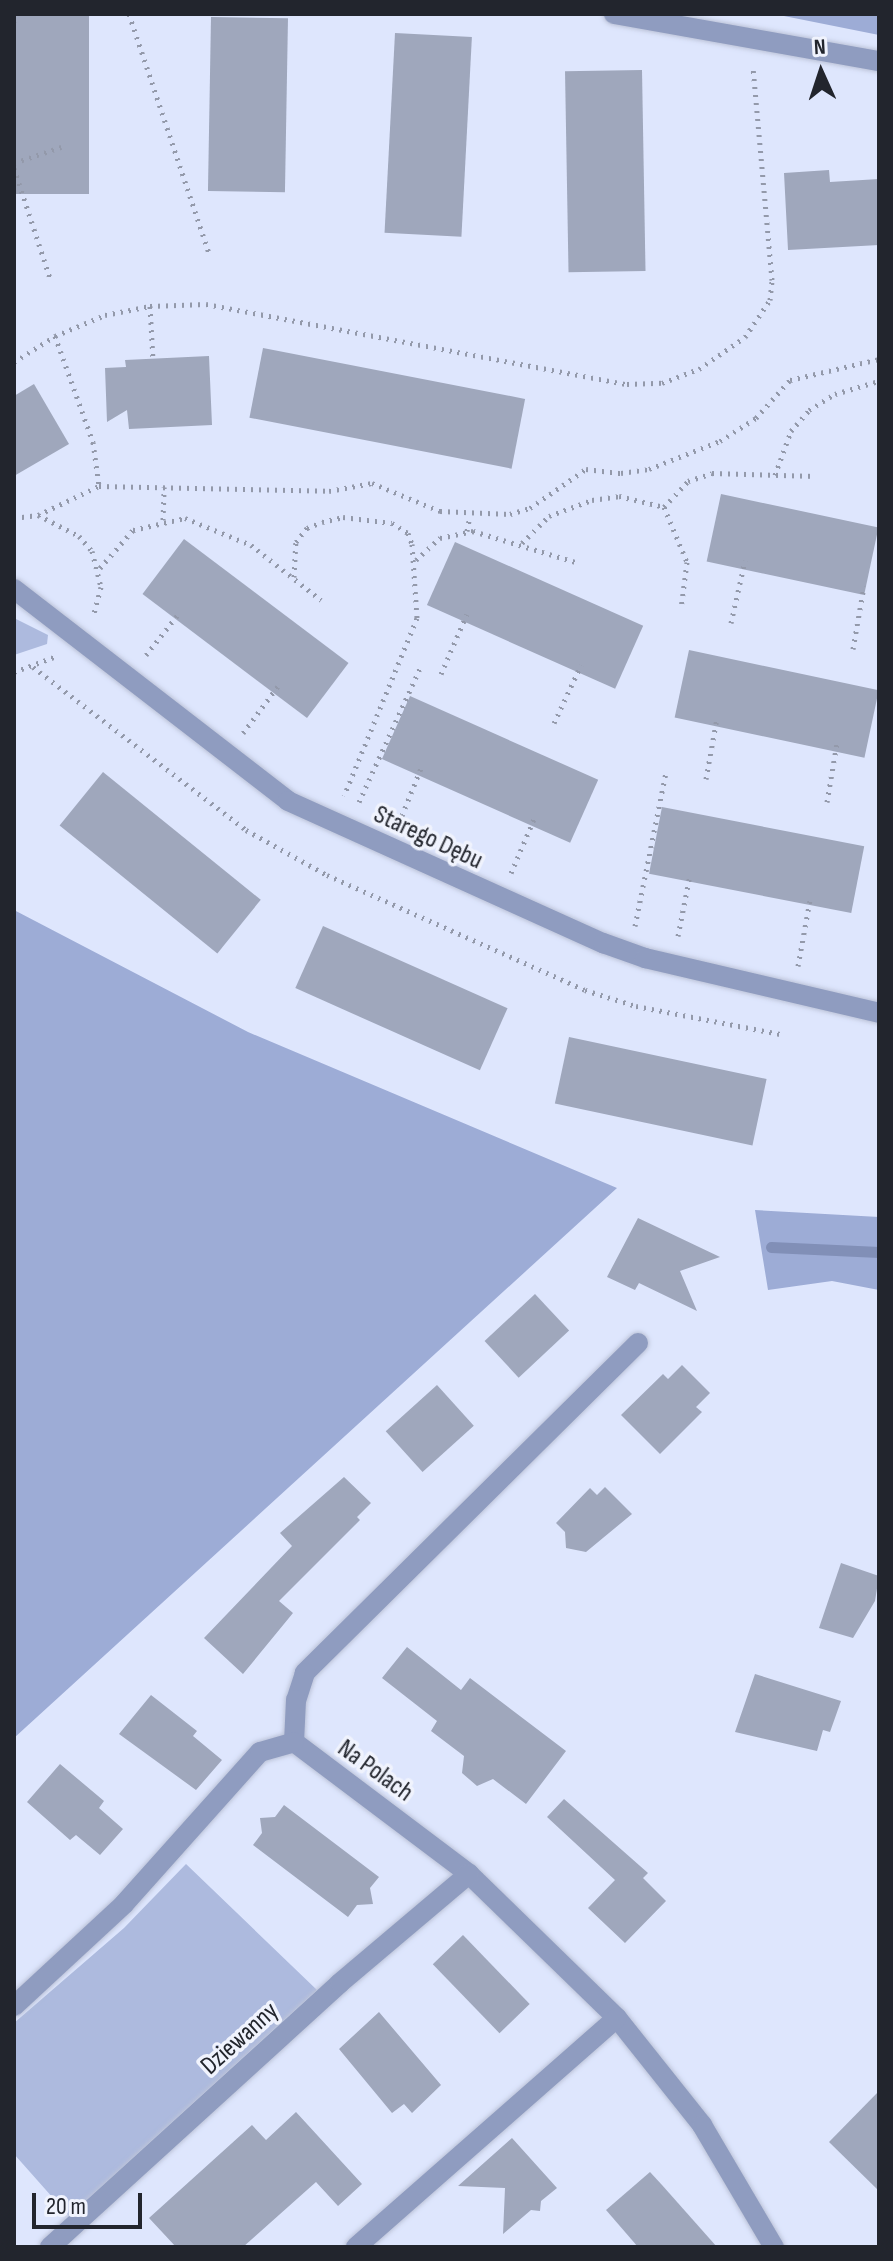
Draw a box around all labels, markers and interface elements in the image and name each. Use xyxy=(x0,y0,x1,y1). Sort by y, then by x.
north arrow xyxy=(781,32,861,112)
text: N xyxy=(813,34,826,61)
street label: Starego Dębu xyxy=(369,799,487,877)
street label: Na Polach xyxy=(331,1733,419,1809)
street label: Dziewanny xyxy=(195,1996,285,2082)
scale bar xyxy=(36,2177,146,2227)
text: 20 m xyxy=(46,2192,86,2221)

